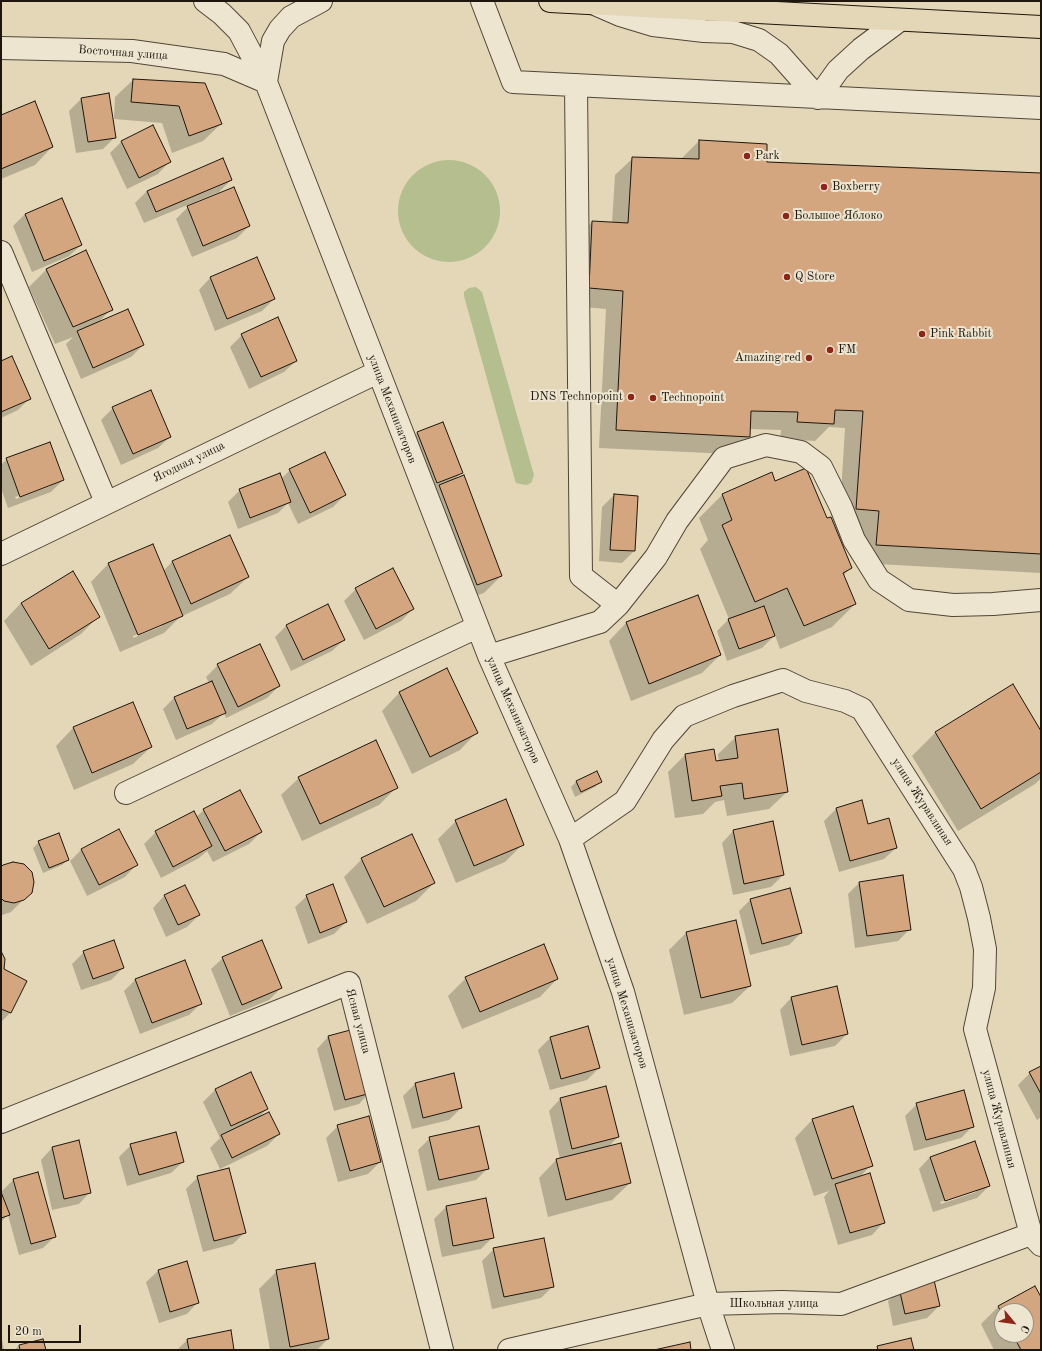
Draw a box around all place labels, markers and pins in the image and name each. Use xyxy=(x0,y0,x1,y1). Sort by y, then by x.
place label: Park xyxy=(755,149,780,163)
marker: Park xyxy=(742,151,752,161)
place label: Boxberry xyxy=(832,180,880,194)
marker: Boxberry xyxy=(819,182,829,192)
place label: Большое Яблоко xyxy=(794,209,882,223)
marker: Большое Яблоко xyxy=(781,211,791,221)
place label: Q Store xyxy=(795,270,835,284)
marker: Q Store xyxy=(782,272,792,282)
place label: Pink Rabbit xyxy=(930,327,992,341)
marker: Pink Rabbit xyxy=(917,329,927,339)
place label: FM xyxy=(838,343,856,357)
marker: FM xyxy=(825,345,835,355)
place label: Amazing red xyxy=(735,351,801,365)
marker: Amazing red xyxy=(804,353,814,363)
place label: DNS Technopoint xyxy=(530,390,623,404)
place label: Technopoint xyxy=(661,391,725,405)
marker: DNS Technopoint xyxy=(626,392,636,402)
marker: Technopoint xyxy=(648,393,658,403)

